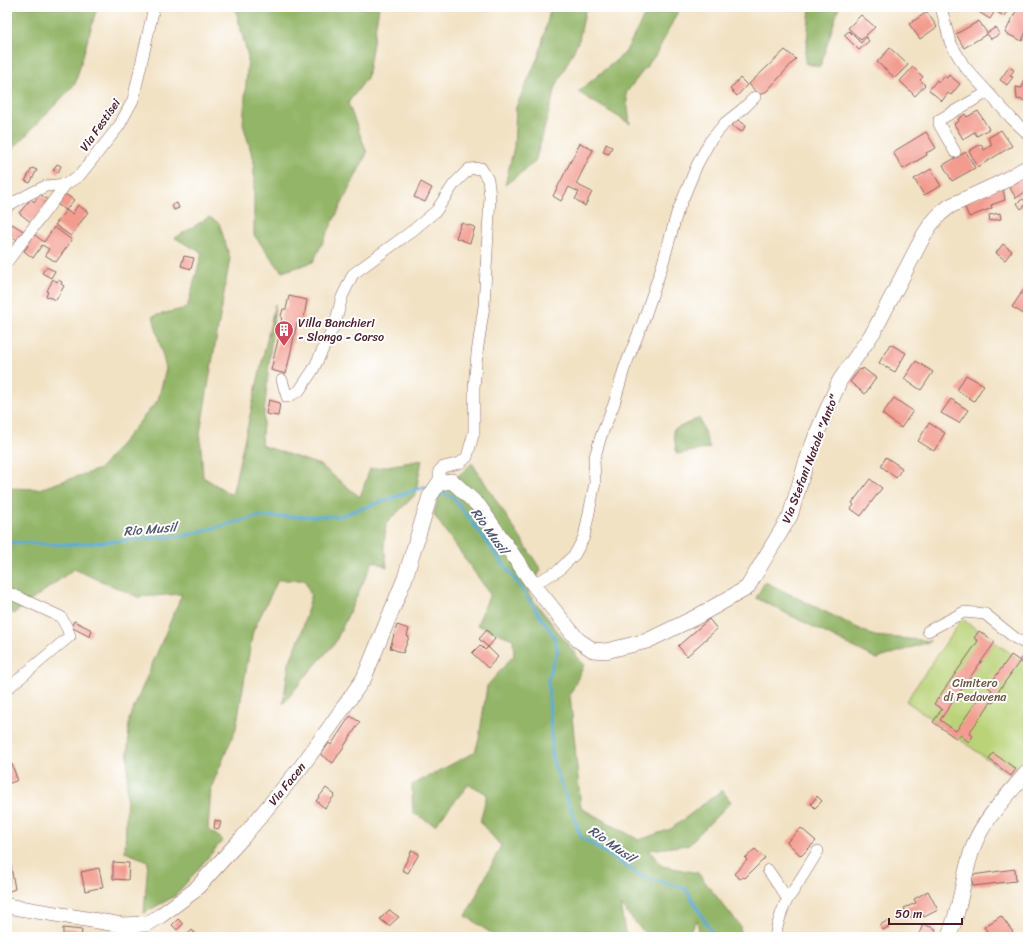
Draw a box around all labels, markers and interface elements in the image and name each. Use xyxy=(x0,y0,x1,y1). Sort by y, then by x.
street label: Via Festisei xyxy=(74,93,127,156)
place label: Villa Banchieri - Slongo - Corso xyxy=(298,312,384,348)
building icon: Villa Banchieri - Slongo - Corso xyxy=(273,319,295,347)
street label: Via Stefani Natale "Anto" xyxy=(775,391,845,526)
water label: Rio Musil xyxy=(465,503,517,562)
water label: Rio Musil xyxy=(123,515,181,543)
park label: Cimitero di Pedavena xyxy=(944,672,1007,708)
street label: Via Facen xyxy=(262,757,312,811)
water label: Rio Musil xyxy=(584,819,643,870)
scale bar xyxy=(889,900,962,926)
text: 50 m xyxy=(895,903,922,925)

